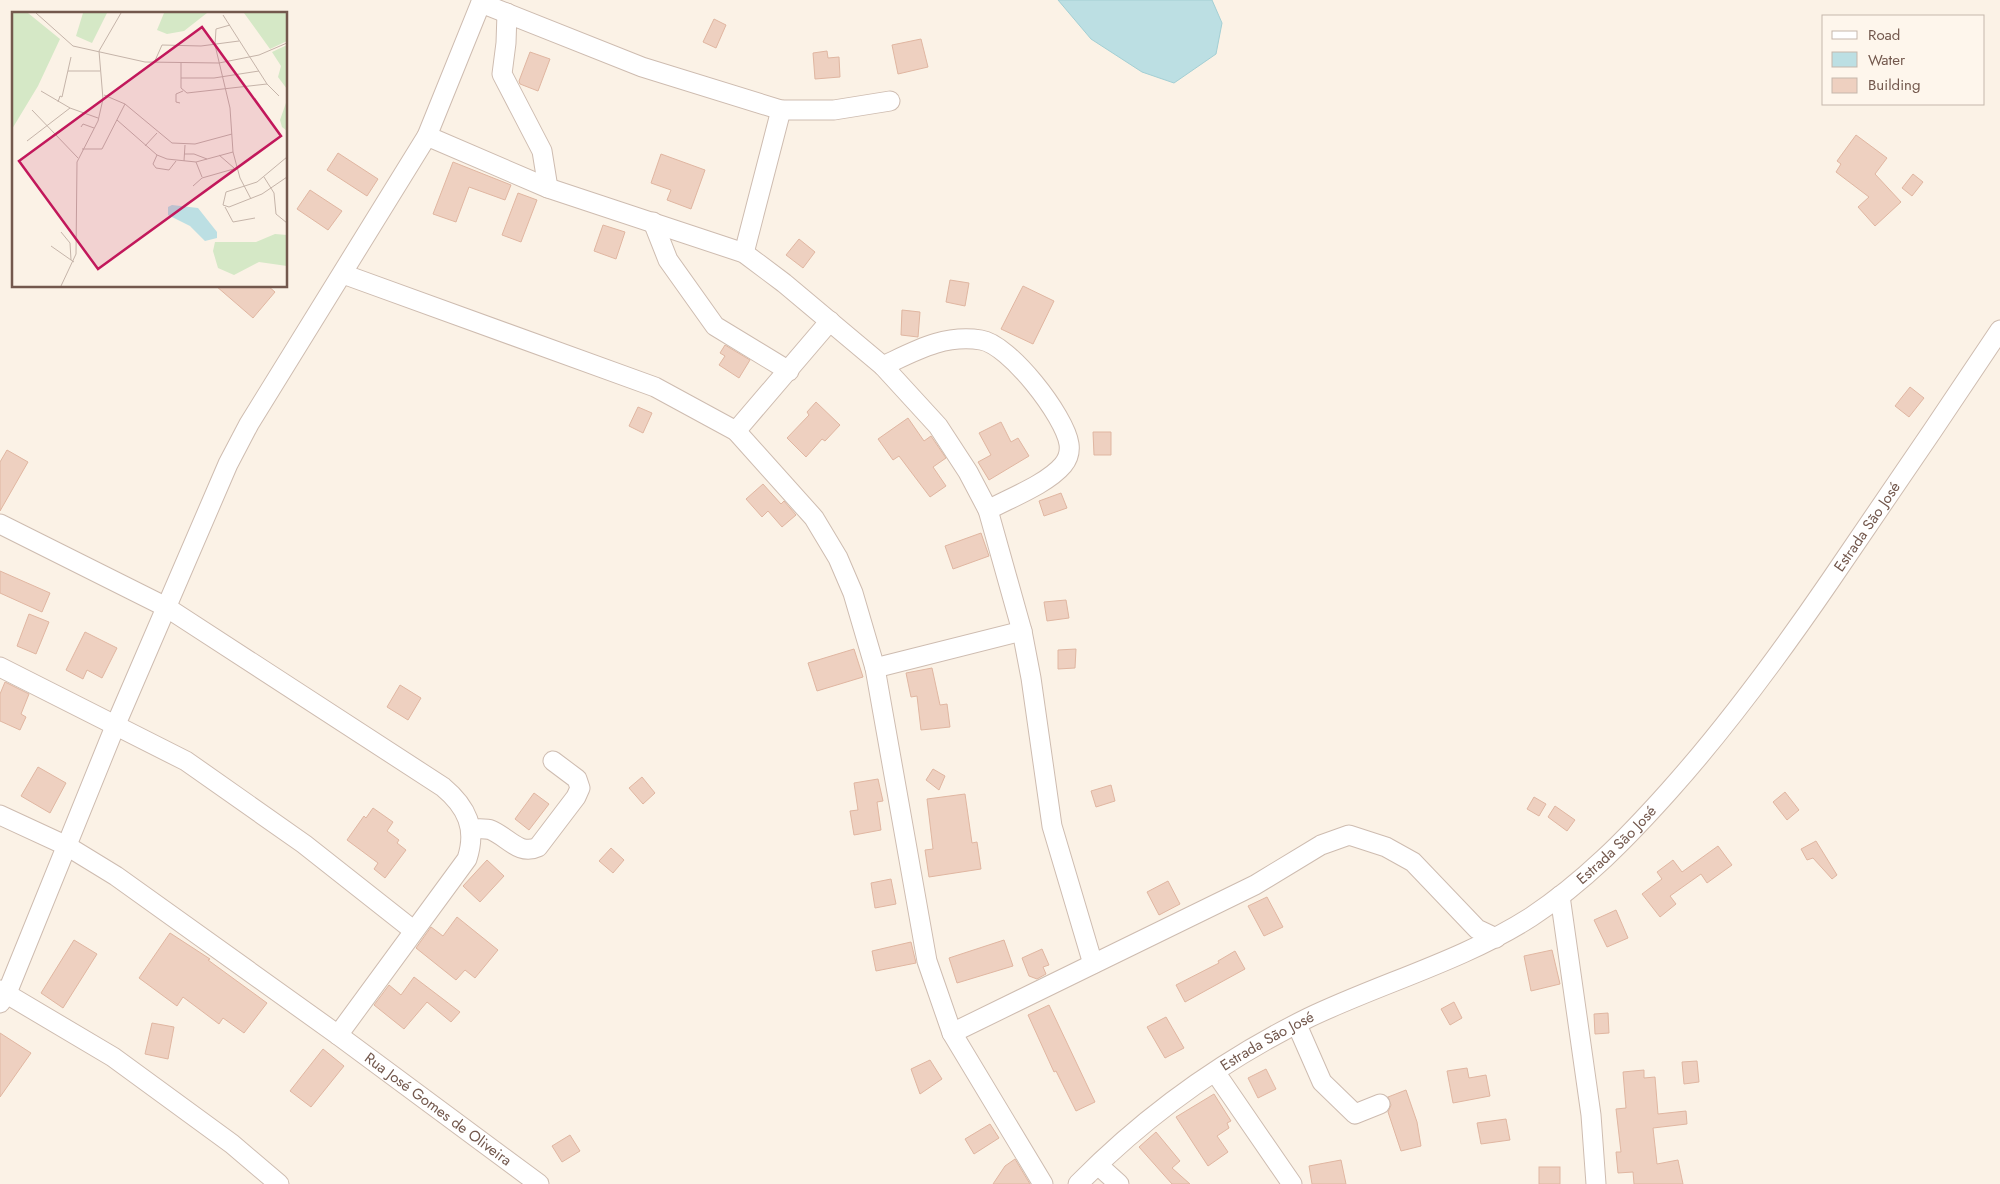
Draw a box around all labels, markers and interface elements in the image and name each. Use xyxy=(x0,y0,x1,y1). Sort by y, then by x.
inset map xyxy=(12,12,288,288)
legend xyxy=(1822,15,1985,105)
text: Road xyxy=(1868,24,1900,46)
text: Water xyxy=(1868,49,1906,71)
text: Building xyxy=(1868,74,1920,96)
street label: Estrada São José xyxy=(1829,477,1906,576)
street label: Estrada São José xyxy=(1572,801,1662,889)
street label: Estrada São José xyxy=(1216,1006,1318,1076)
street label: Rua José Gomes de Oliveira xyxy=(360,1047,516,1171)

